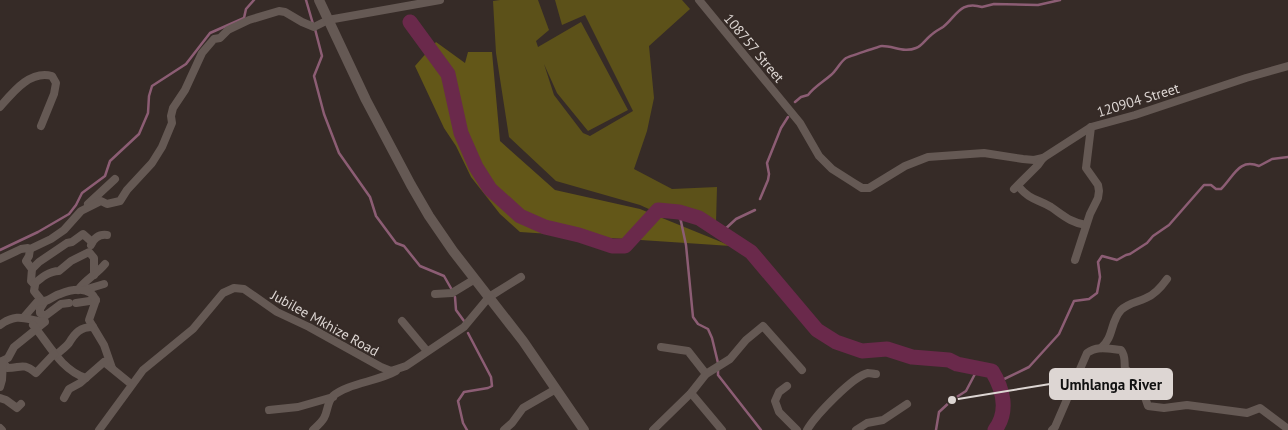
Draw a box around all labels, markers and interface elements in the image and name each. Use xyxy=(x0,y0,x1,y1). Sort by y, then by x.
street label: 108757 Street xyxy=(720,10,788,86)
street label: 120904 Street xyxy=(1095,79,1182,121)
street label: Jubilee Mkhize Road xyxy=(267,285,382,360)
callout: Umhlanga River xyxy=(1050,369,1172,399)
text: Umhlanga River xyxy=(1060,375,1163,394)

